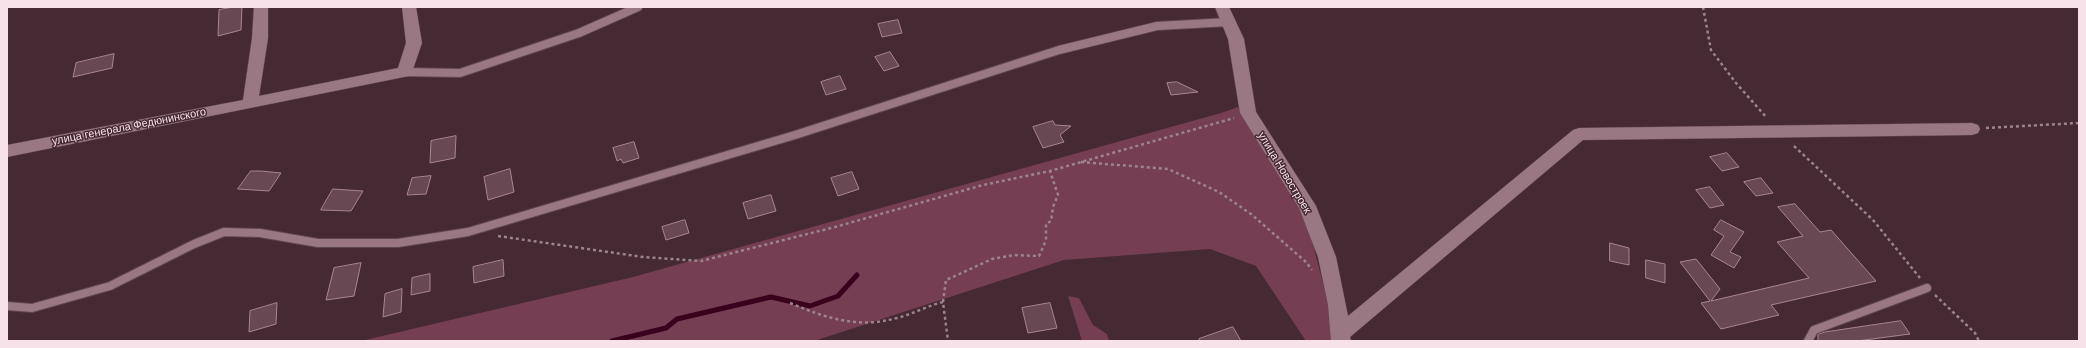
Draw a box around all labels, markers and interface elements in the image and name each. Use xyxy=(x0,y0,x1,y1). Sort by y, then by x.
street label: улица генерала Федюнинского xyxy=(51,106,207,148)
street label: улица Новостроек xyxy=(1254,130,1314,216)

